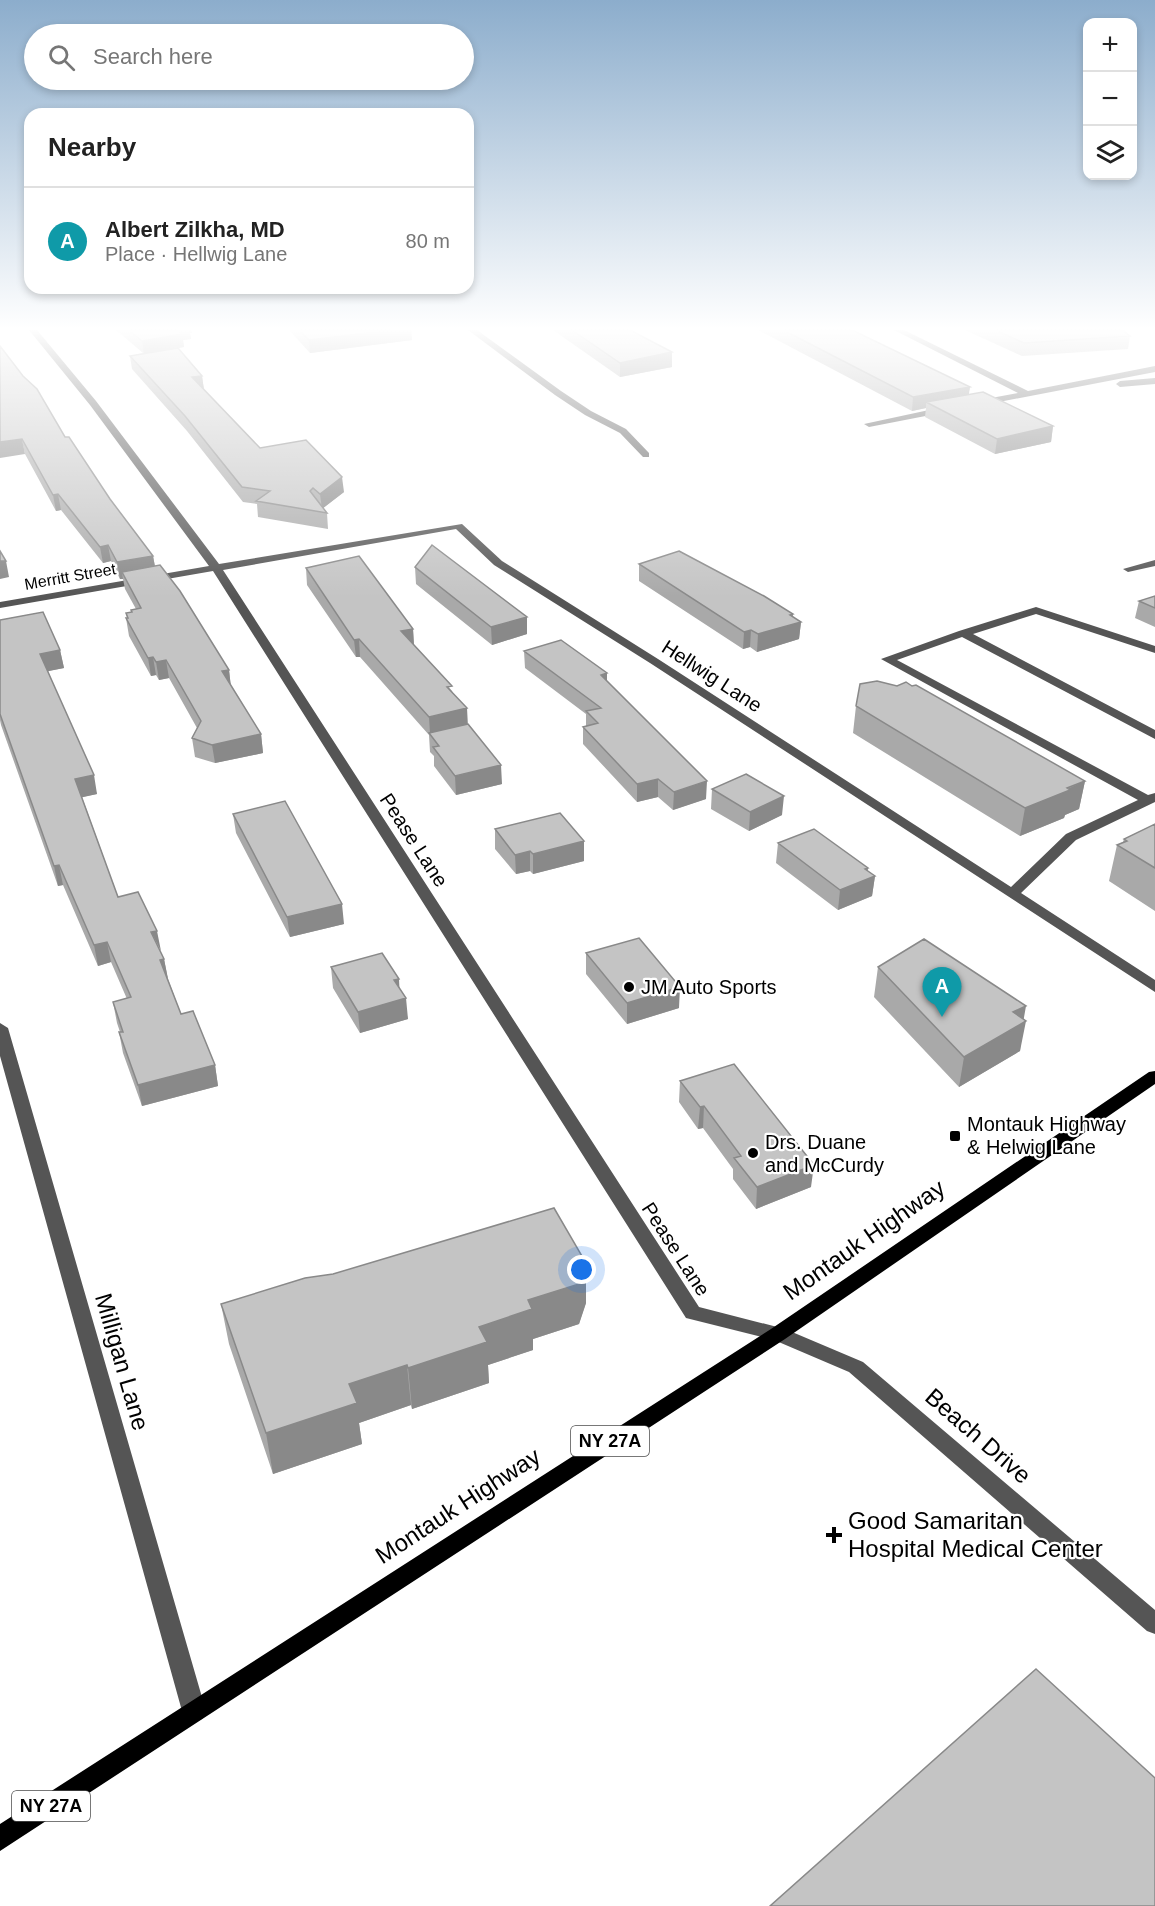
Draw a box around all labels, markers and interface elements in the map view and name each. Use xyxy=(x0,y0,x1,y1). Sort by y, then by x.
map controls xyxy=(1083,18,1137,180)
button: + xyxy=(1083,18,1137,72)
search box xyxy=(24,24,474,90)
icon: search xyxy=(45,41,78,74)
text: Search here xyxy=(93,44,213,69)
button: − xyxy=(1083,72,1137,126)
button: layers xyxy=(1083,126,1137,180)
text: Nearby xyxy=(48,132,136,162)
text: Albert Zilkha, MD xyxy=(105,217,285,242)
text: A xyxy=(60,230,75,252)
text: 80 m xyxy=(406,230,450,252)
text: Place · Hellwig Lane xyxy=(105,243,287,265)
street label: Merritt Street xyxy=(23,560,118,593)
street label: Hellwig Lane xyxy=(658,636,766,716)
street label: Pease Lane xyxy=(376,789,452,891)
pin: A xyxy=(922,968,962,1017)
place label: JM Auto Sports xyxy=(641,976,777,998)
marker: JM Auto Sports xyxy=(622,980,636,994)
place label: Montauk Highway & Helwig Lane xyxy=(967,1113,1126,1158)
marker: Montauk Highway & Helwig Lane xyxy=(948,1129,962,1143)
place label: Drs. Duane and McCurdy xyxy=(765,1131,884,1176)
marker: Drs. Duane and McCurdy xyxy=(746,1146,760,1160)
street label: Montauk Highway xyxy=(778,1174,950,1305)
street label: Pease Lane xyxy=(638,1198,714,1300)
your location xyxy=(567,1255,596,1284)
street label: Milligan Lane xyxy=(90,1290,155,1434)
street label: Beach Drive xyxy=(920,1383,1037,1489)
road number: NY 27A xyxy=(571,1426,649,1456)
street label: Montauk Highway xyxy=(370,1442,545,1569)
place label: Good Samaritan Hospital Medical Center xyxy=(848,1507,1103,1562)
marker: Good Samaritan Hospital Medical Center xyxy=(825,1526,843,1544)
road number: NY 27A xyxy=(12,1791,90,1821)

